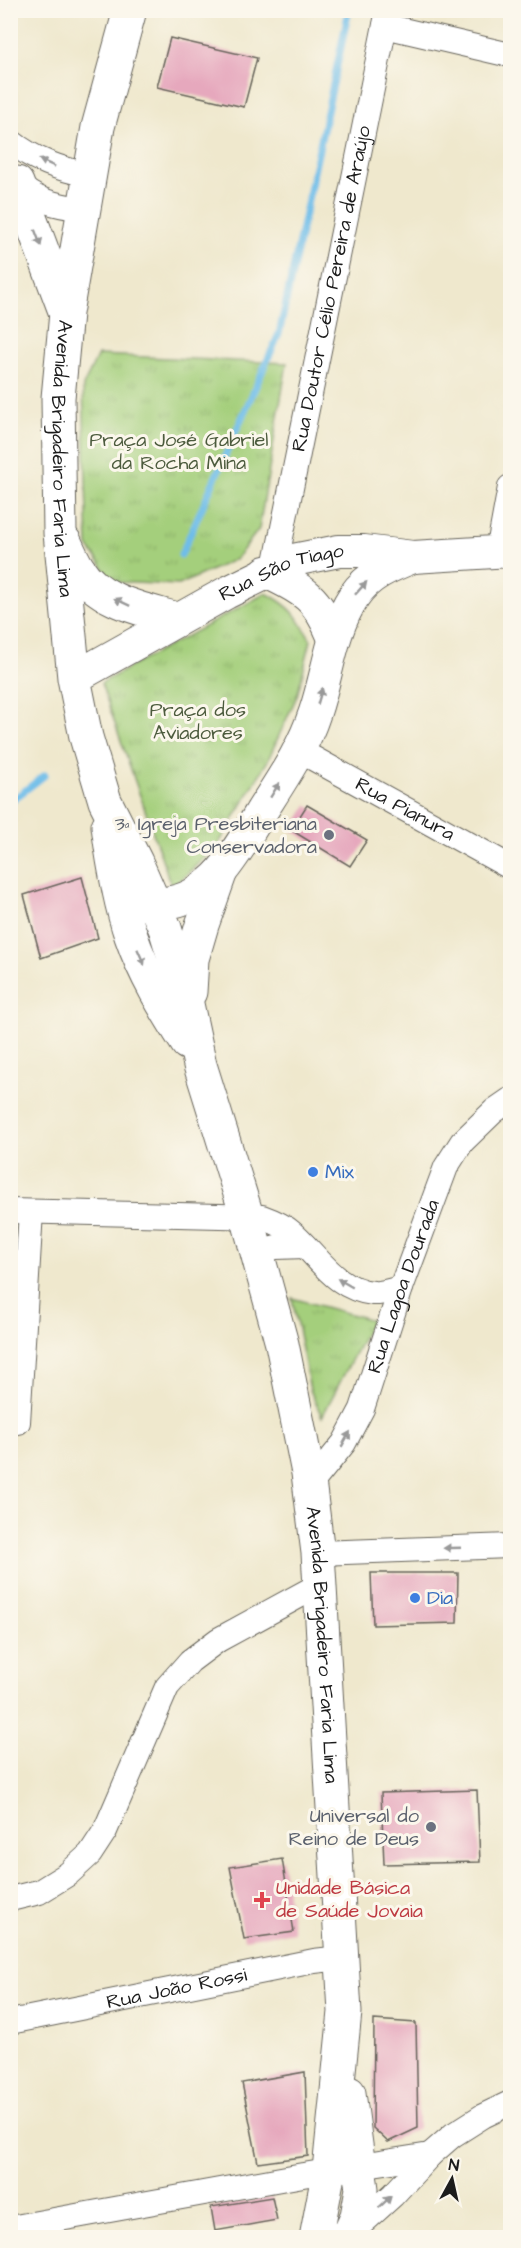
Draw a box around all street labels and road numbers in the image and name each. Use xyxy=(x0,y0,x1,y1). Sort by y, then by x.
street label: Rua Doutor Célio Pereira de Araújo xyxy=(285,123,378,454)
street label: Avenida Brigadeiro Faria Lima xyxy=(43,319,80,598)
street label: Rua São Tiago xyxy=(214,536,346,608)
street label: Rua Pianura xyxy=(350,770,460,848)
street label: Rua Lagoa Dourada xyxy=(360,1195,447,1377)
street label: Avenida Brigadeiro Faria Lima xyxy=(298,1505,346,1784)
street label: Rua João Rossi xyxy=(104,1961,249,2016)

